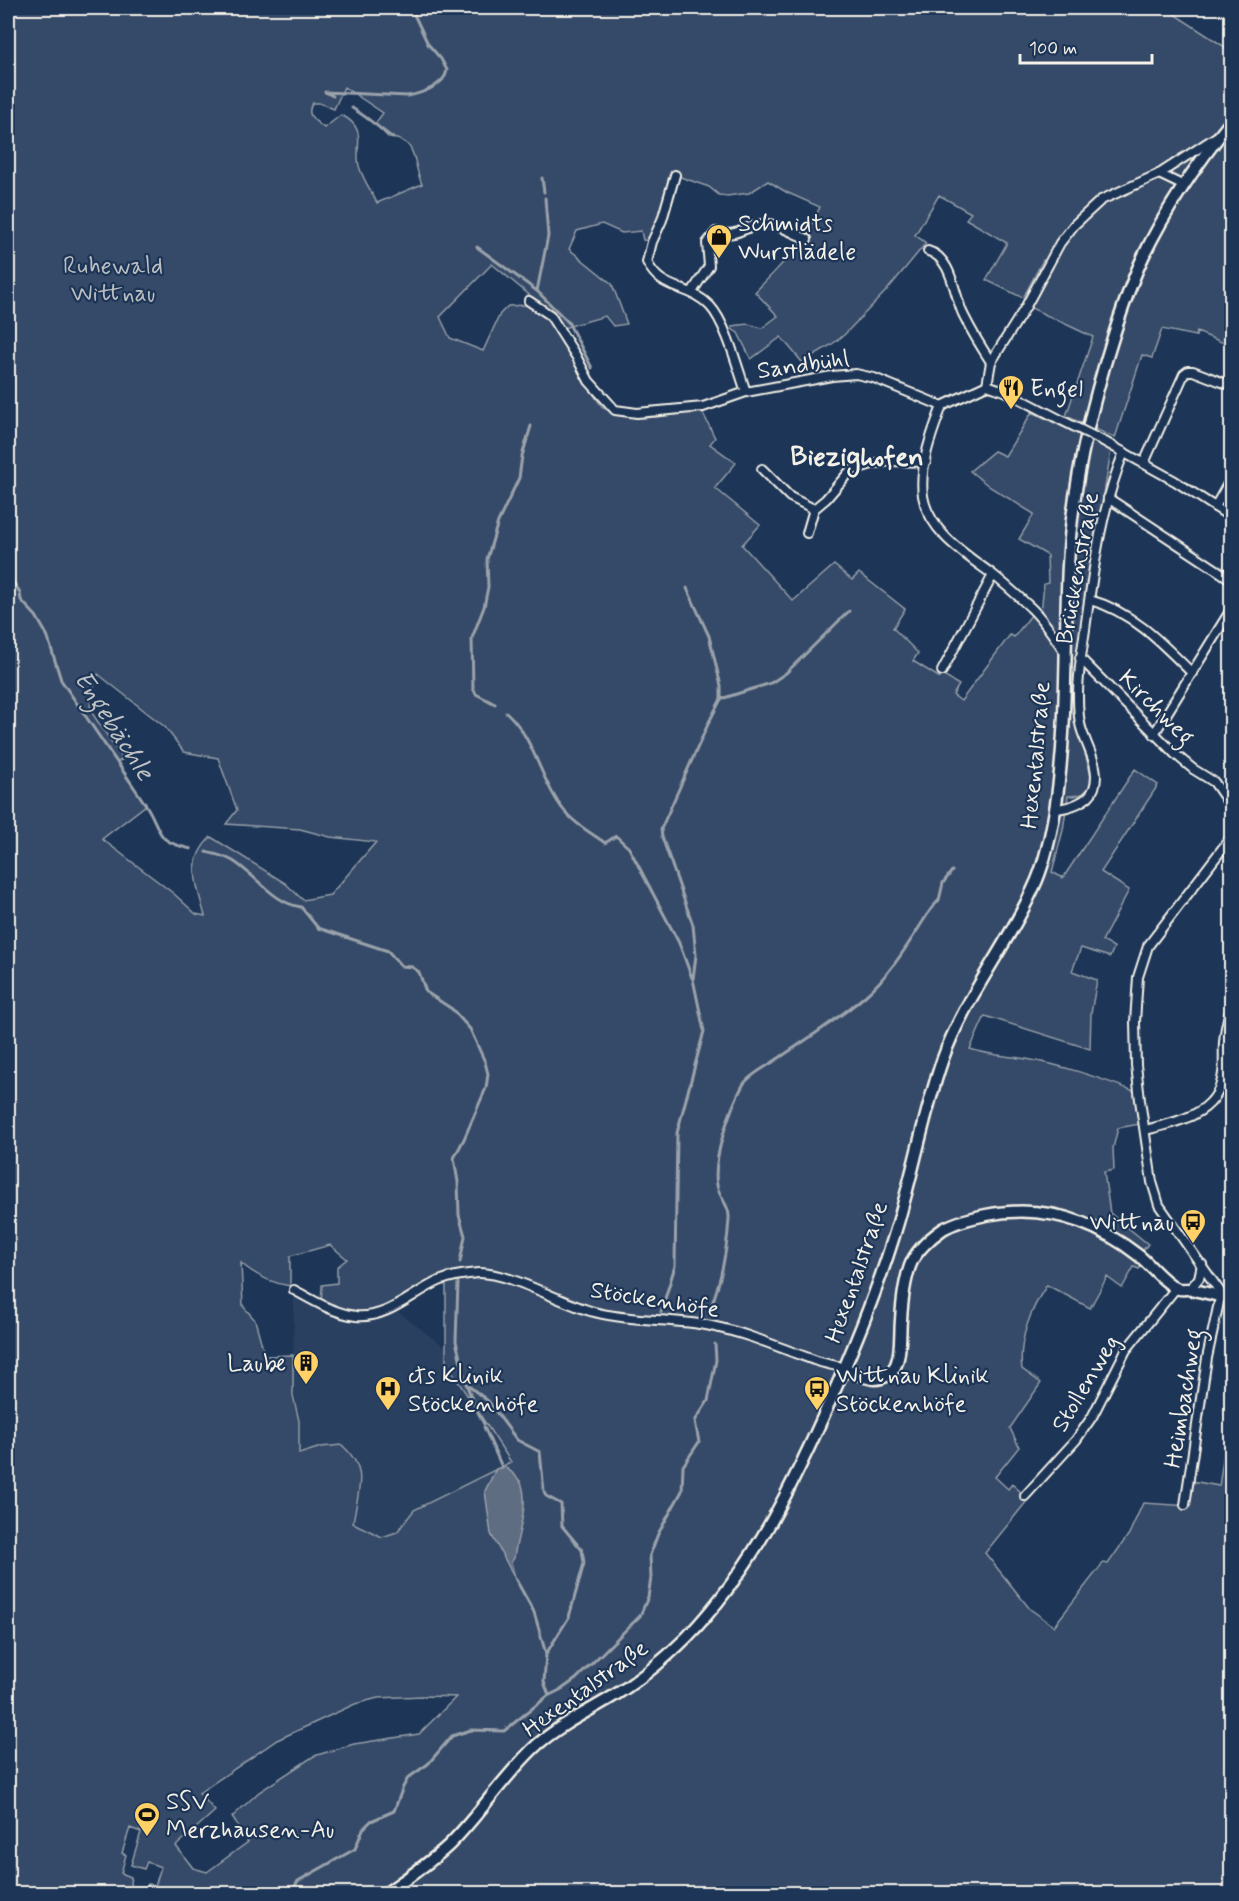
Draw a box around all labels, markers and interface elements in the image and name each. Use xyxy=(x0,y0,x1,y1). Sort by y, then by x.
scale bar xyxy=(1020,27,1152,65)
text: 100 m xyxy=(1029,37,1077,61)
place label: Schmidts Wurstlädele xyxy=(738,209,856,268)
shop icon: Schmidts Wurstlädele xyxy=(704,222,734,260)
park label: Ruhewald Wittnau xyxy=(63,251,163,310)
street label: Sandbühl xyxy=(755,344,851,387)
restaurant icon: Engel xyxy=(996,373,1026,411)
place label: Engel xyxy=(1030,374,1083,408)
district label: Biezighofen xyxy=(790,440,924,478)
street label: Brückenstraße xyxy=(1050,490,1107,647)
street label: Kirchweg xyxy=(1109,663,1201,755)
water label: Engebächle xyxy=(63,665,162,790)
street label: Hexentalstraße xyxy=(1015,680,1058,830)
street label: Hexentalstraße xyxy=(819,1197,896,1348)
bus stop icon: Wittnau xyxy=(1178,1207,1208,1245)
place label: Wittnau xyxy=(1089,1208,1174,1239)
street label: Stöckenhöfe xyxy=(588,1275,722,1326)
street label: Heimbachweg xyxy=(1158,1326,1214,1471)
street label: Stollenweg xyxy=(1045,1329,1127,1438)
building icon: Laube xyxy=(291,1348,321,1386)
place label: Laube xyxy=(227,1349,286,1380)
place label: cts Klinik Stöckenhöfe xyxy=(408,1361,538,1420)
place label: Wittnau Klinik Stöckenhöfe xyxy=(836,1361,989,1420)
hospital icon: cts Klinik Stöckenhöfe xyxy=(373,1374,403,1412)
bus stop icon: Wittnau Klinik Stöckenhöfe xyxy=(802,1374,832,1412)
street label: Hexentalstraße xyxy=(517,1633,655,1745)
place label: SSV Merzhausen-Au xyxy=(166,1787,334,1846)
sports icon: SSV Merzhausen-Au xyxy=(132,1800,162,1838)

